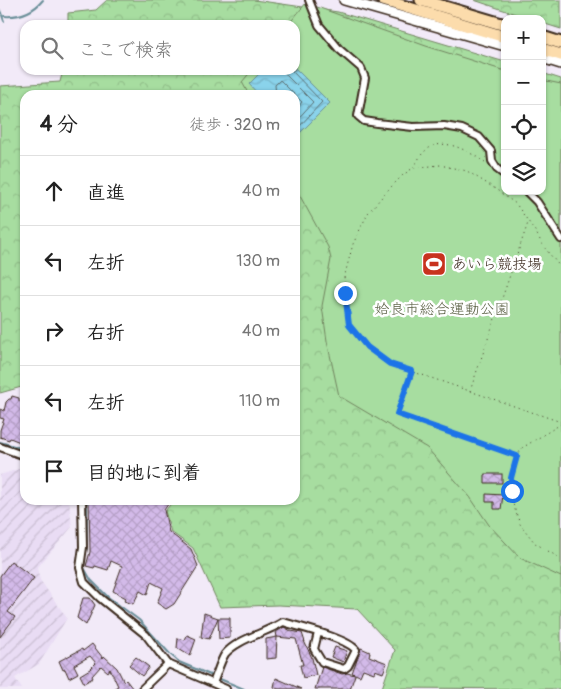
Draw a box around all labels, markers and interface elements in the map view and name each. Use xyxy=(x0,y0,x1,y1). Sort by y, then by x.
map controls xyxy=(501,15,546,195)
button: + xyxy=(501,15,546,60)
search box xyxy=(20,20,300,75)
icon: search xyxy=(38,34,66,62)
text: ここで検索 xyxy=(78,38,173,62)
button: − xyxy=(501,60,546,105)
button: locate xyxy=(501,105,546,150)
text: 4 分 xyxy=(40,111,78,138)
text: 徒歩 · 320 m xyxy=(189,115,280,135)
button: layers xyxy=(501,150,546,195)
icon: ahead xyxy=(40,177,68,205)
text: 直進 xyxy=(87,181,125,205)
text: 40 m xyxy=(242,181,280,201)
icon: left xyxy=(40,247,68,275)
text: 左折 xyxy=(87,251,125,275)
text: 130 m xyxy=(236,251,280,271)
sports icon: あいら競技場 xyxy=(421,251,447,277)
place label: あいら競技場 xyxy=(452,255,542,274)
route end xyxy=(334,282,357,305)
park label: 姶良市総合運動公園 xyxy=(374,300,510,319)
icon: right xyxy=(40,317,68,345)
text: 右折 xyxy=(87,321,125,345)
text: 40 m xyxy=(242,321,280,341)
icon: left xyxy=(40,387,68,415)
text: 左折 xyxy=(87,391,125,415)
text: 110 m xyxy=(239,391,280,411)
icon: arrive xyxy=(40,457,68,485)
text: 目的地に到着 xyxy=(87,461,201,485)
route start xyxy=(501,480,524,503)

